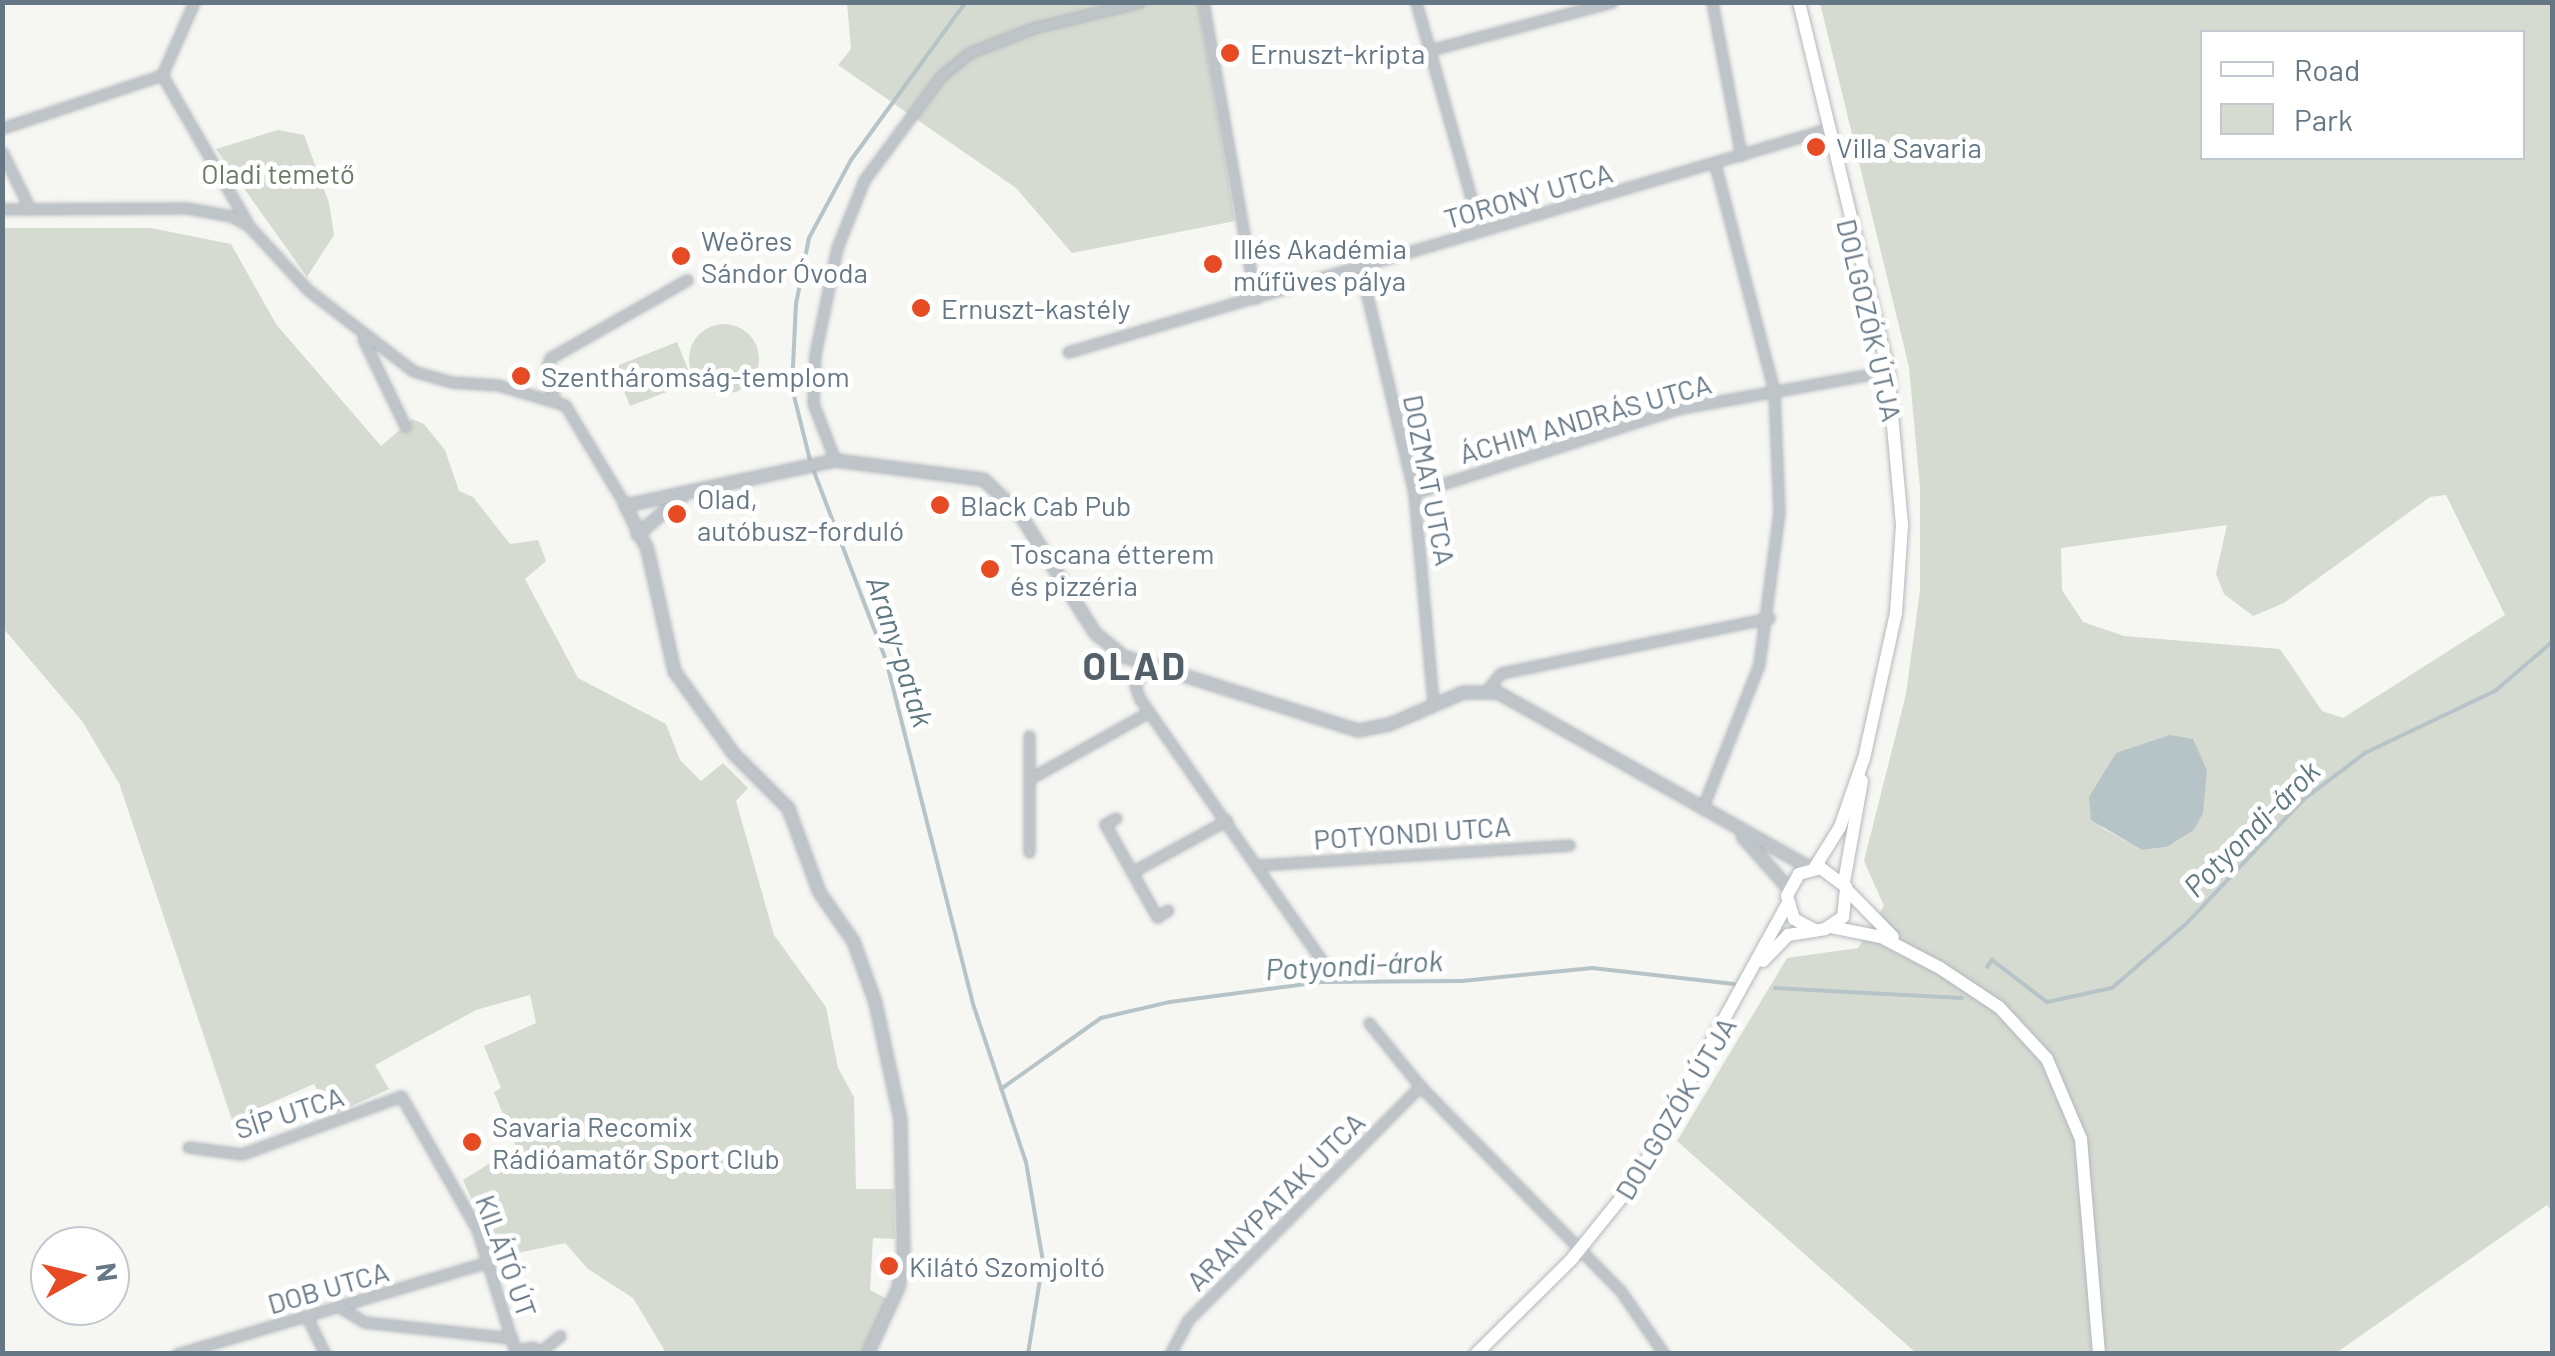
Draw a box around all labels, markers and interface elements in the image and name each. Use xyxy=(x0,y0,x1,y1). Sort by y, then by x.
legend xyxy=(2200,30,2525,160)
place label: Ernuszt-kripta xyxy=(1250,36,1425,70)
marker: Ernuszt-kripta xyxy=(1219,42,1241,64)
text: Road xyxy=(2294,51,2360,87)
text: Park xyxy=(2294,101,2353,137)
place label: Villa Savaria xyxy=(1836,130,1982,164)
marker: Villa Savaria xyxy=(1805,136,1827,158)
street label: TORONY UTCA xyxy=(1440,155,1616,235)
park label: Oladi temető xyxy=(201,156,355,190)
street label: DOLGOZÓK ÚTJA xyxy=(1830,215,1910,425)
place label: Weöres Sándor Óvoda xyxy=(701,223,868,289)
place label: Illés Akadémia műfüves pálya xyxy=(1233,231,1407,297)
marker: Weöres Sándor Óvoda xyxy=(670,245,692,267)
marker: Illés Akadémia műfüves pálya xyxy=(1202,253,1224,275)
place label: Ernuszt-kastély xyxy=(941,291,1131,325)
marker: Ernuszt-kastély xyxy=(910,297,932,319)
place label: Szentháromság-templom xyxy=(541,359,850,393)
marker: Szentháromság-templom xyxy=(510,365,532,387)
street label: ÁCHIM ANDRÁS UTCA xyxy=(1455,366,1715,470)
street label: DOZMAT UTCA xyxy=(1397,392,1463,568)
place label: Olad, autóbusz-forduló xyxy=(697,481,904,547)
place label: Black Cab Pub xyxy=(960,488,1131,522)
marker: Black Cab Pub xyxy=(929,494,951,516)
marker: Olad, autóbusz-forduló xyxy=(666,503,688,525)
place label: Toscana étterem és pizzéria xyxy=(1010,536,1214,602)
marker: Toscana étterem és pizzéria xyxy=(979,558,1001,580)
water label: Arany-patak xyxy=(860,571,942,731)
district label: OLAD xyxy=(1083,643,1187,689)
water label: Potyondi-árok xyxy=(2175,752,2327,904)
street label: POTYONDI UTCA xyxy=(1312,808,1512,856)
water label: Potyondi-árok xyxy=(1264,941,1444,987)
street label: DOLGOZÓK ÚTJA xyxy=(1607,1011,1743,1205)
street label: SÍP UTCA xyxy=(230,1079,348,1145)
street label: ARANYPATAK UTCA xyxy=(1179,1105,1371,1297)
place label: Savaria Recomix Rádióamatőr Sport Club xyxy=(492,1109,780,1175)
marker: Savaria Recomix Rádióamatőr Sport Club xyxy=(461,1131,483,1153)
street label: KILÁTÓ ÚT xyxy=(469,1190,545,1322)
north arrow xyxy=(30,1226,130,1326)
place label: Kilátó Szomjoltó xyxy=(909,1249,1105,1283)
street label: DOB UTCA xyxy=(264,1254,392,1320)
marker: Kilátó Szomjoltó xyxy=(878,1255,900,1277)
text: N xyxy=(90,1261,126,1284)

